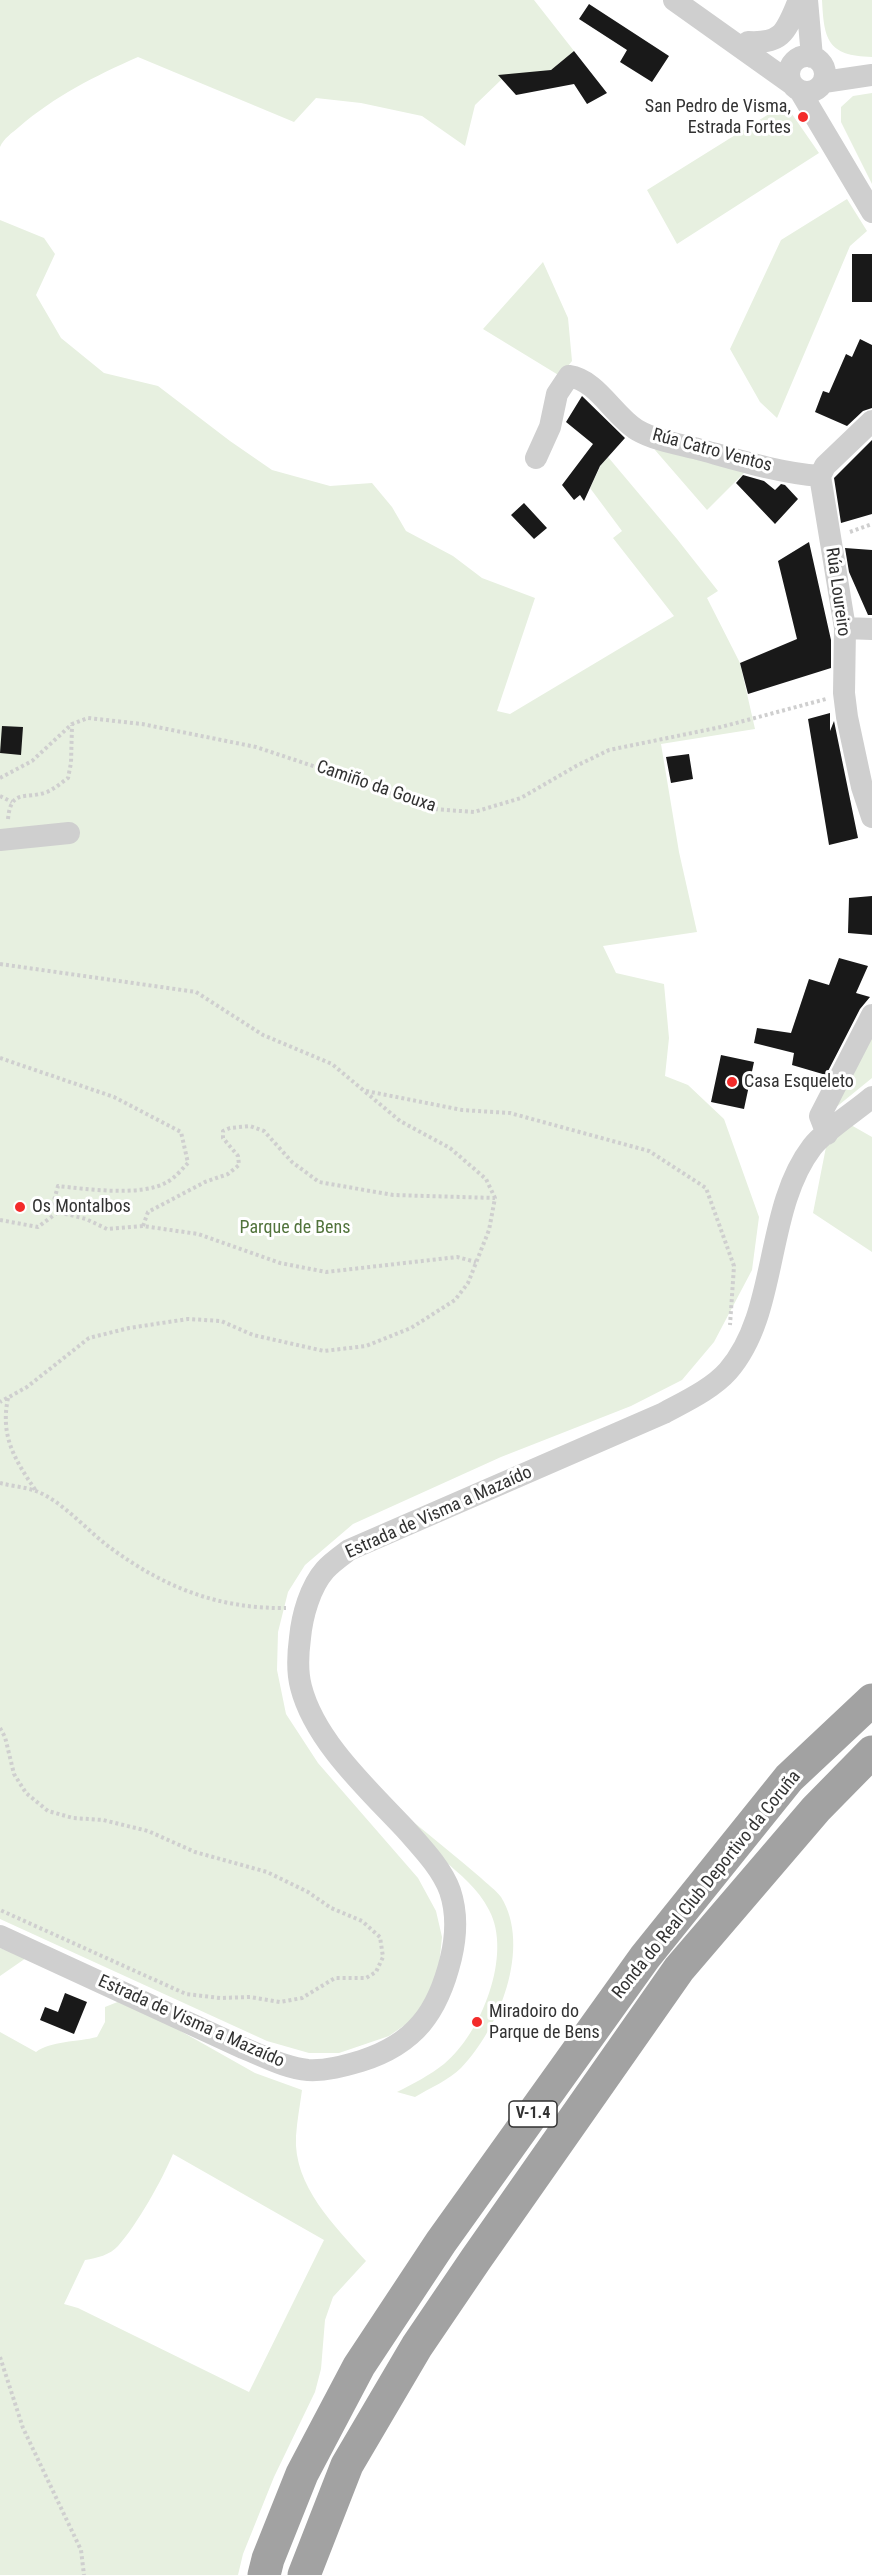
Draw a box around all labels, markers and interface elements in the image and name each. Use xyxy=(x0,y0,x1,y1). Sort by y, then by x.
place label: San Pedro de Visma, Estrada Fortes xyxy=(645,96,791,138)
marker: San Pedro de Visma, Estrada Fortes xyxy=(796,110,810,124)
street label: Rúa Catro Ventos xyxy=(650,425,774,477)
street label: Rúa Loureiro xyxy=(820,546,854,638)
street label: Camiño da Gouxa xyxy=(313,756,439,818)
place label: Casa Esqueleto xyxy=(744,1071,854,1093)
marker: Casa Esqueleto xyxy=(725,1075,739,1089)
place label: Os Montalbos xyxy=(32,1196,131,1218)
marker: Os Montalbos xyxy=(13,1200,27,1214)
park label: Parque de Bens xyxy=(240,1217,350,1239)
street label: Estrada de Visma a Mazaído xyxy=(342,1462,536,1564)
street label: Ronda do Real Club Deportivo da Coruña xyxy=(608,1767,806,2003)
street label: Estrada de Visma a Mazaído xyxy=(94,1971,288,2073)
place label: Miradoiro do Parque de Bens xyxy=(489,2001,600,2044)
marker: Miradoiro do Parque de Bens xyxy=(470,2015,484,2029)
road number: V-1.4 xyxy=(509,2101,557,2127)

